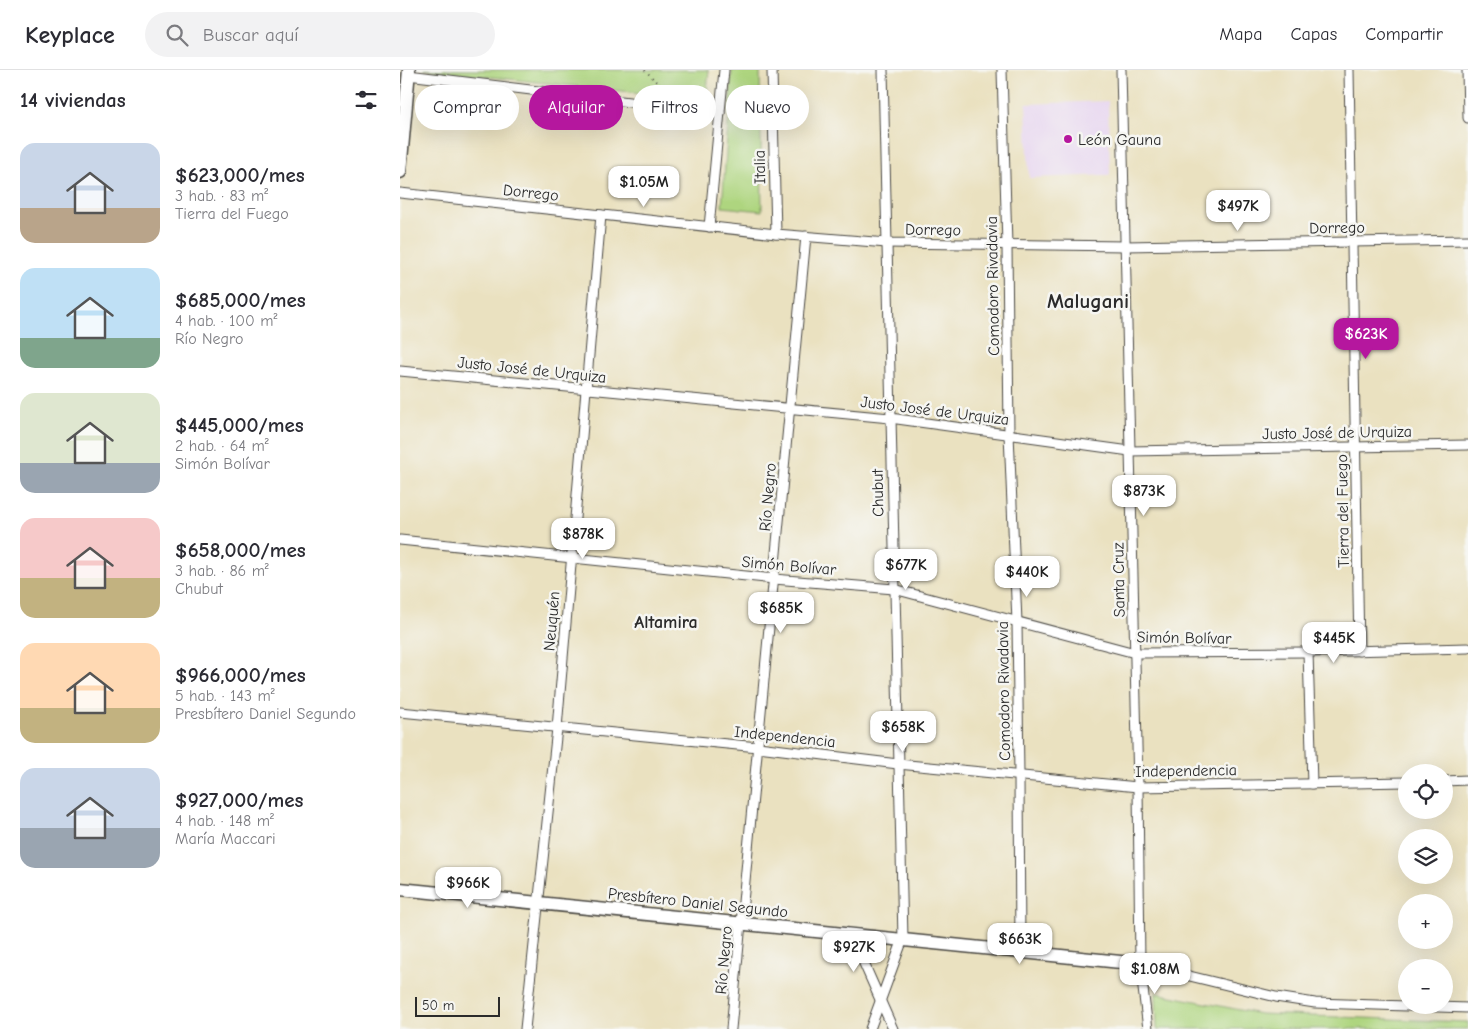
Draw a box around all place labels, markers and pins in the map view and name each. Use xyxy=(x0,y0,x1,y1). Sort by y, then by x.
place label: León Gauna xyxy=(1078,131,1161,149)
marker: León Gauna xyxy=(1062,133,1074,145)
pin: $1.05M xyxy=(603,166,685,208)
pin: $497K xyxy=(1203,190,1273,232)
pin: $623K xyxy=(1331,318,1401,360)
pin: $873K xyxy=(1109,474,1179,517)
pin: $878K xyxy=(548,518,618,560)
pin: $677K xyxy=(871,548,941,591)
pin: $440K xyxy=(992,556,1062,598)
pin: $685K xyxy=(746,592,816,634)
pin: $445K xyxy=(1299,622,1369,664)
pin: $658K xyxy=(868,710,938,753)
pin: $966K xyxy=(433,866,503,909)
pin: $663K xyxy=(985,922,1055,965)
pin: $927K xyxy=(819,930,889,973)
pin: $1.08M xyxy=(1114,952,1196,995)

